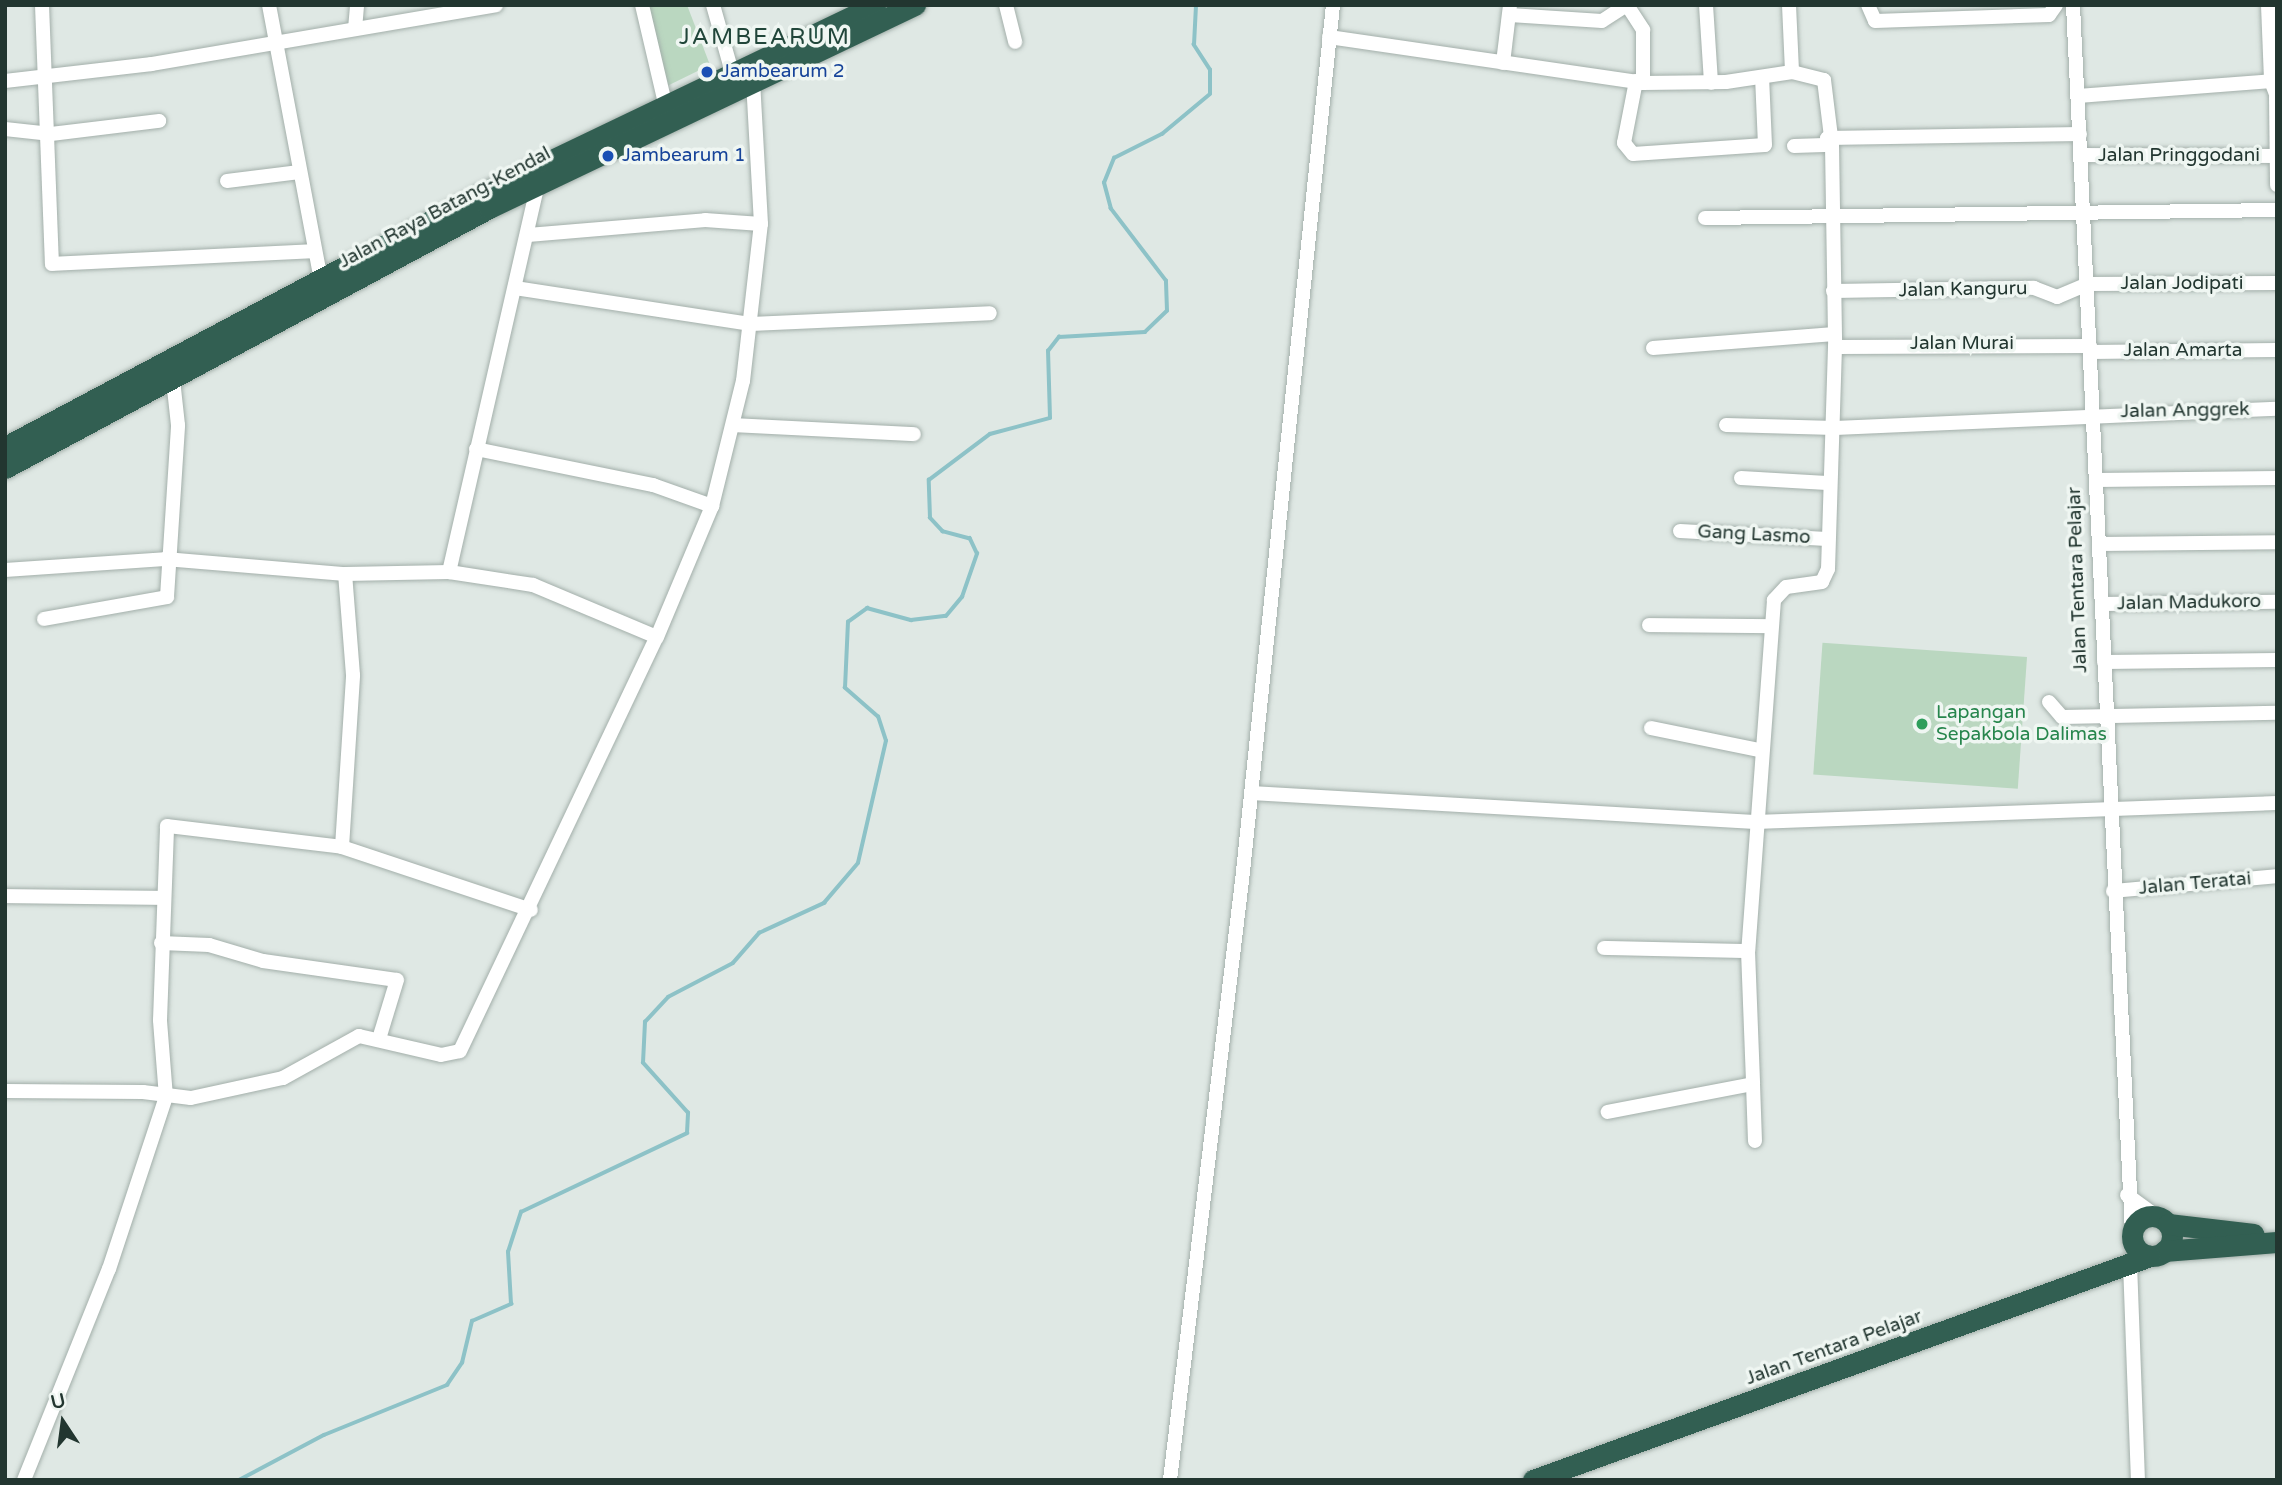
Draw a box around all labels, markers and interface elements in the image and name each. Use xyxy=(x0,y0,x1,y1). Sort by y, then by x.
district label: JAMBEARUM xyxy=(680,23,850,51)
place label: Jambearum 2 xyxy=(721,61,845,83)
marker: Jambearum 2 xyxy=(699,64,715,80)
street label: Jalan Raya Batang-Kendal xyxy=(335,142,555,274)
place label: Jambearum 1 xyxy=(622,145,746,167)
street label: Jalan Pringgodani xyxy=(2098,145,2260,167)
marker: Jambearum 1 xyxy=(600,148,616,164)
street label: Jalan Jodipati xyxy=(2120,273,2244,295)
street label: Jalan Kanguru xyxy=(1898,277,2028,303)
street label: Jalan Murai xyxy=(1910,333,2014,355)
street label: Jalan Amarta xyxy=(2124,340,2242,362)
street label: Jalan Anggrek xyxy=(2120,398,2250,424)
street label: Jalan Tentara Pelajar xyxy=(2063,487,2093,673)
street label: Gang Lasmo xyxy=(1697,521,1811,549)
street label: Jalan Madukoro xyxy=(2117,590,2261,616)
place label: Lapangan Sepakbola Dalimas xyxy=(1936,702,2107,746)
marker: Lapangan Sepakbola Dalimas xyxy=(1914,716,1930,732)
street label: Jalan Teratai xyxy=(2138,868,2252,900)
street label: Jalan Tentara Pelajar xyxy=(1743,1305,1925,1391)
north arrow xyxy=(28,1387,98,1457)
text: U xyxy=(49,1389,68,1414)

